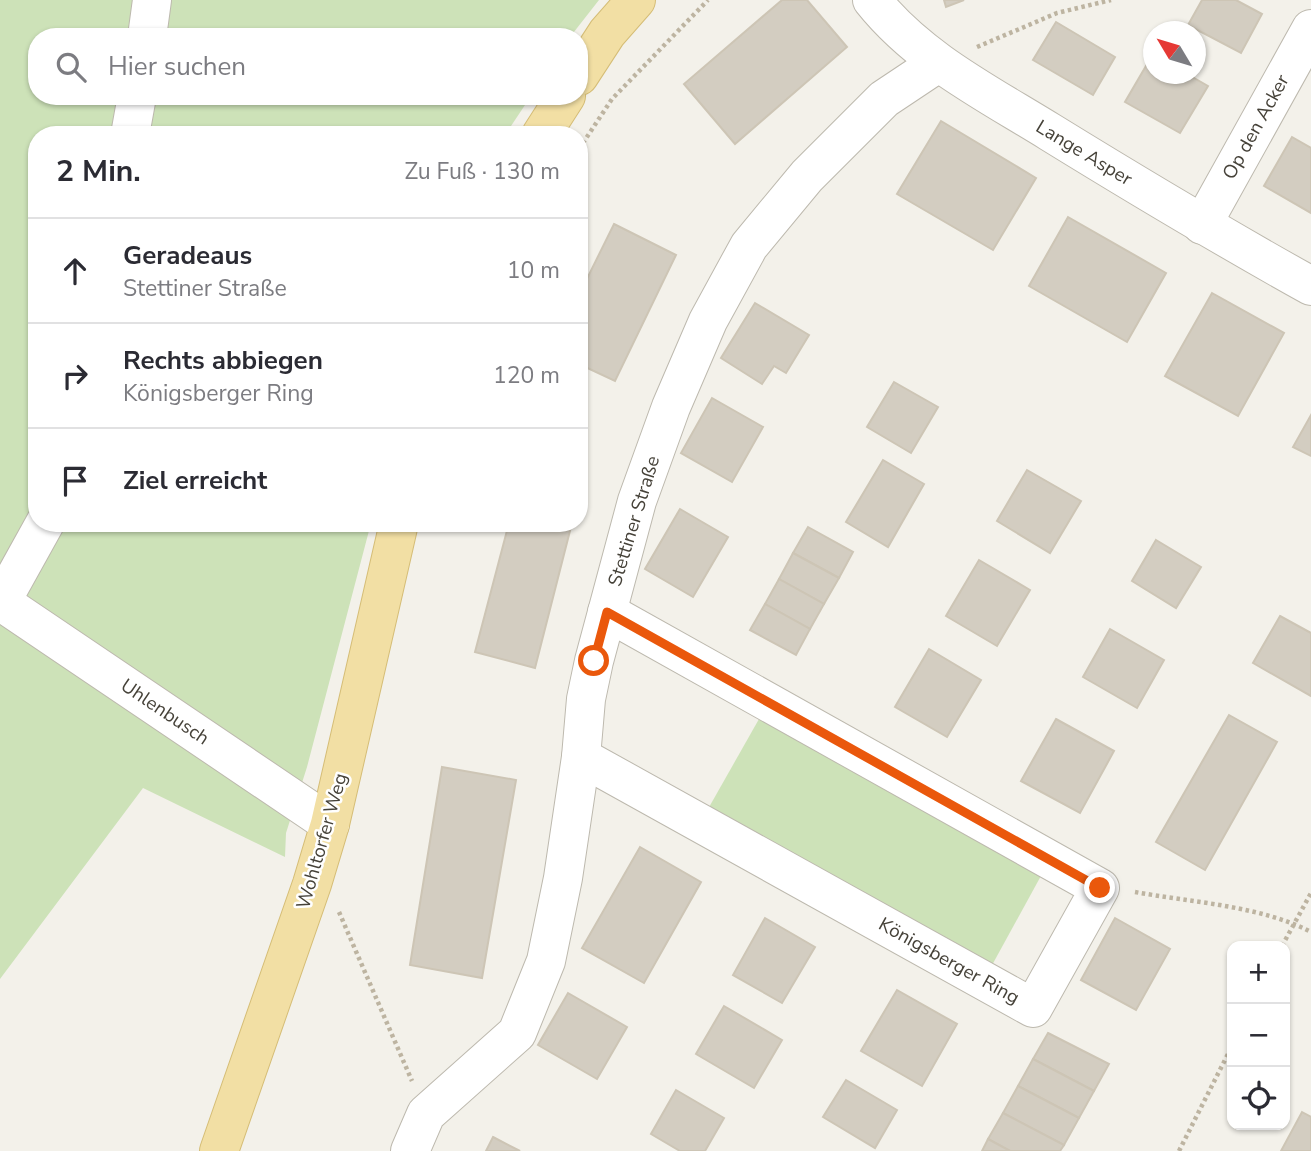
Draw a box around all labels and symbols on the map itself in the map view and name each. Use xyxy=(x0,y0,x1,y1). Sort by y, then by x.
north arrow xyxy=(1143,21,1206,84)
street label: Op den Acker xyxy=(1216,70,1296,184)
street label: Lange Asper xyxy=(1031,114,1137,192)
street label: Stettiner Straße xyxy=(602,453,666,589)
route start xyxy=(578,645,609,676)
street label: Uhlenbusch xyxy=(116,673,214,751)
street label: Wohltorfer Weg xyxy=(290,770,354,912)
route end xyxy=(1084,872,1115,903)
street label: Königsberger Ring xyxy=(874,911,1024,1011)

